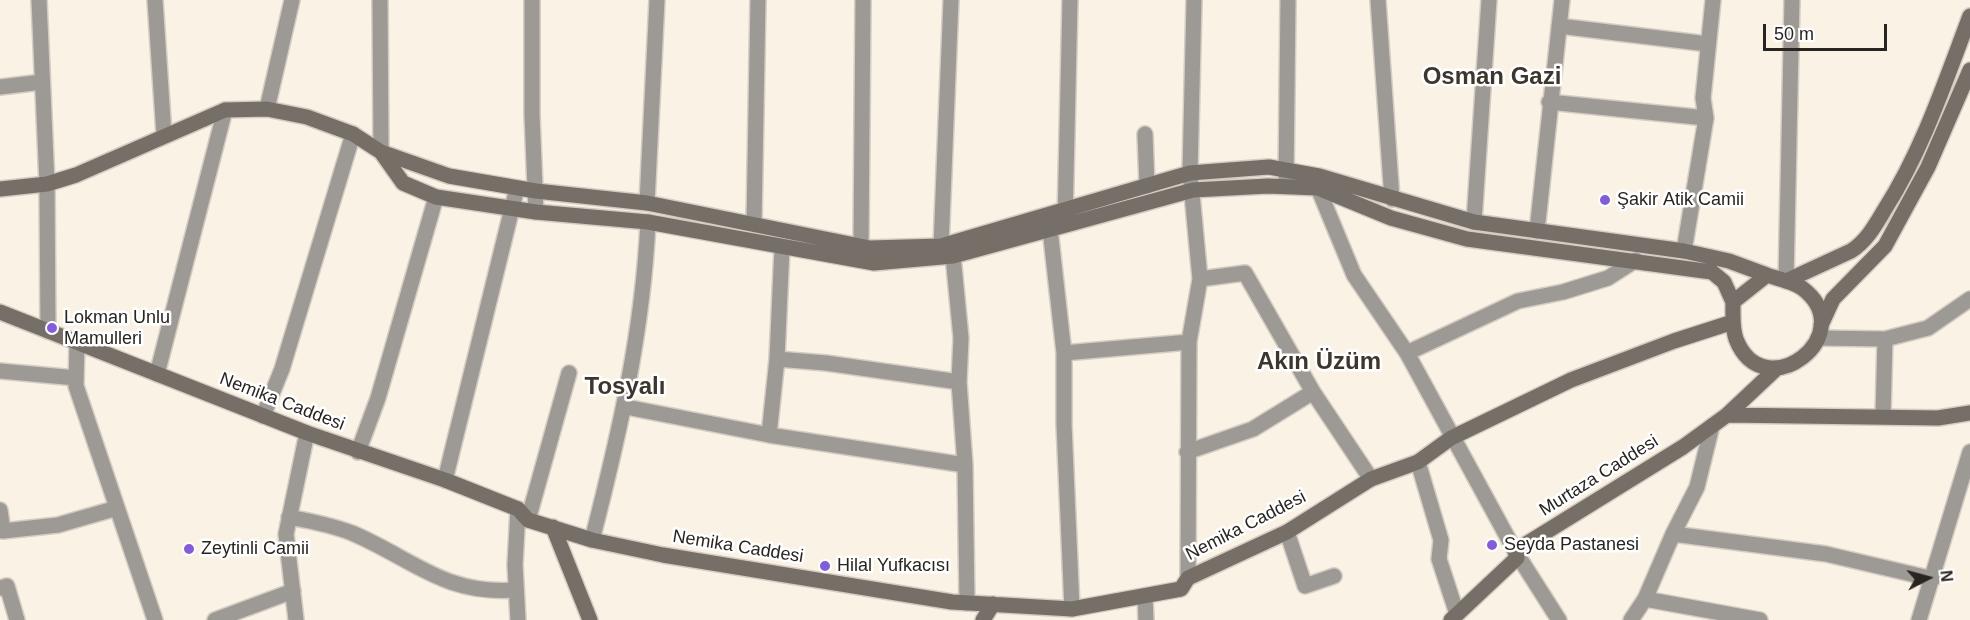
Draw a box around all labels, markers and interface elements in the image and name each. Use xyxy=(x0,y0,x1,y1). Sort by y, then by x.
scale bar xyxy=(1766,12,1890,50)
text: 50 m xyxy=(1774,24,1814,44)
district label: Osman Gazi xyxy=(1423,63,1561,91)
place label: Şakir Atik Camii xyxy=(1617,189,1744,211)
marker: Şakir Atik Camii xyxy=(1598,193,1612,207)
place label: Lokman Unlu Mamulleri xyxy=(64,307,170,350)
marker: Lokman Unlu Mamulleri xyxy=(45,321,59,335)
district label: Akın Üzüm xyxy=(1257,348,1381,376)
street label: Nemika Caddesi xyxy=(216,368,348,436)
district label: Tosyalı xyxy=(585,373,665,401)
street label: Murtaza Caddesi xyxy=(1536,431,1662,521)
street label: Nemika Caddesi xyxy=(1182,486,1310,566)
street label: Nemika Caddesi xyxy=(671,526,805,568)
place label: Seyda Pastanesi xyxy=(1504,534,1639,556)
place label: Zeytinli Camii xyxy=(201,538,309,560)
marker: Seyda Pastanesi xyxy=(1485,538,1499,552)
marker: Zeytinli Camii xyxy=(182,542,196,556)
north arrow xyxy=(1898,548,1958,608)
place label: Hilal Yufkacısı xyxy=(837,555,950,577)
marker: Hilal Yufkacısı xyxy=(818,559,832,573)
text: N xyxy=(1937,569,1955,583)

